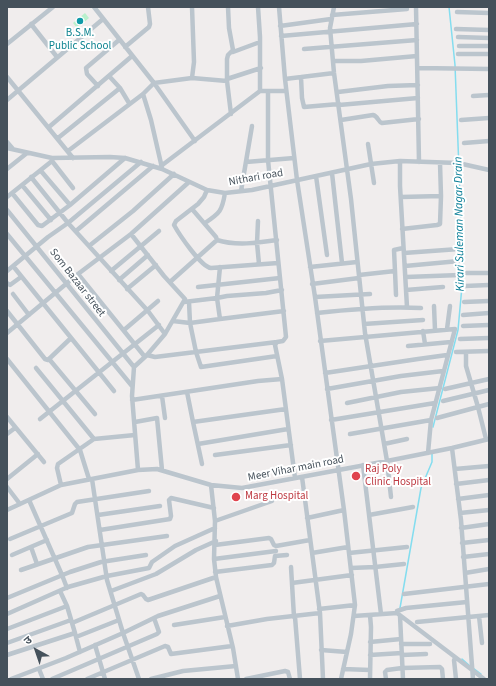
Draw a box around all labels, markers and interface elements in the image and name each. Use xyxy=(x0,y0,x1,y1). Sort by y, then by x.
marker: B.S.M. Public School xyxy=(75,16,85,26)
place label: B.S.M. Public School xyxy=(49,27,111,53)
water label: Kirari Suleman Nagar Drain xyxy=(452,156,468,292)
street label: Nithari road xyxy=(228,167,284,189)
street label: Som Bazaar street xyxy=(46,246,108,320)
street label: Meer Vihar main road xyxy=(247,453,345,485)
place label: Raj Poly Clinic Hospital xyxy=(365,463,431,489)
marker: Raj Poly Clinic Hospital xyxy=(350,470,362,482)
place label: Marg Hospital xyxy=(245,490,308,504)
marker: Marg Hospital xyxy=(230,491,242,503)
north arrow xyxy=(16,630,56,670)
text: उ xyxy=(21,633,35,648)

